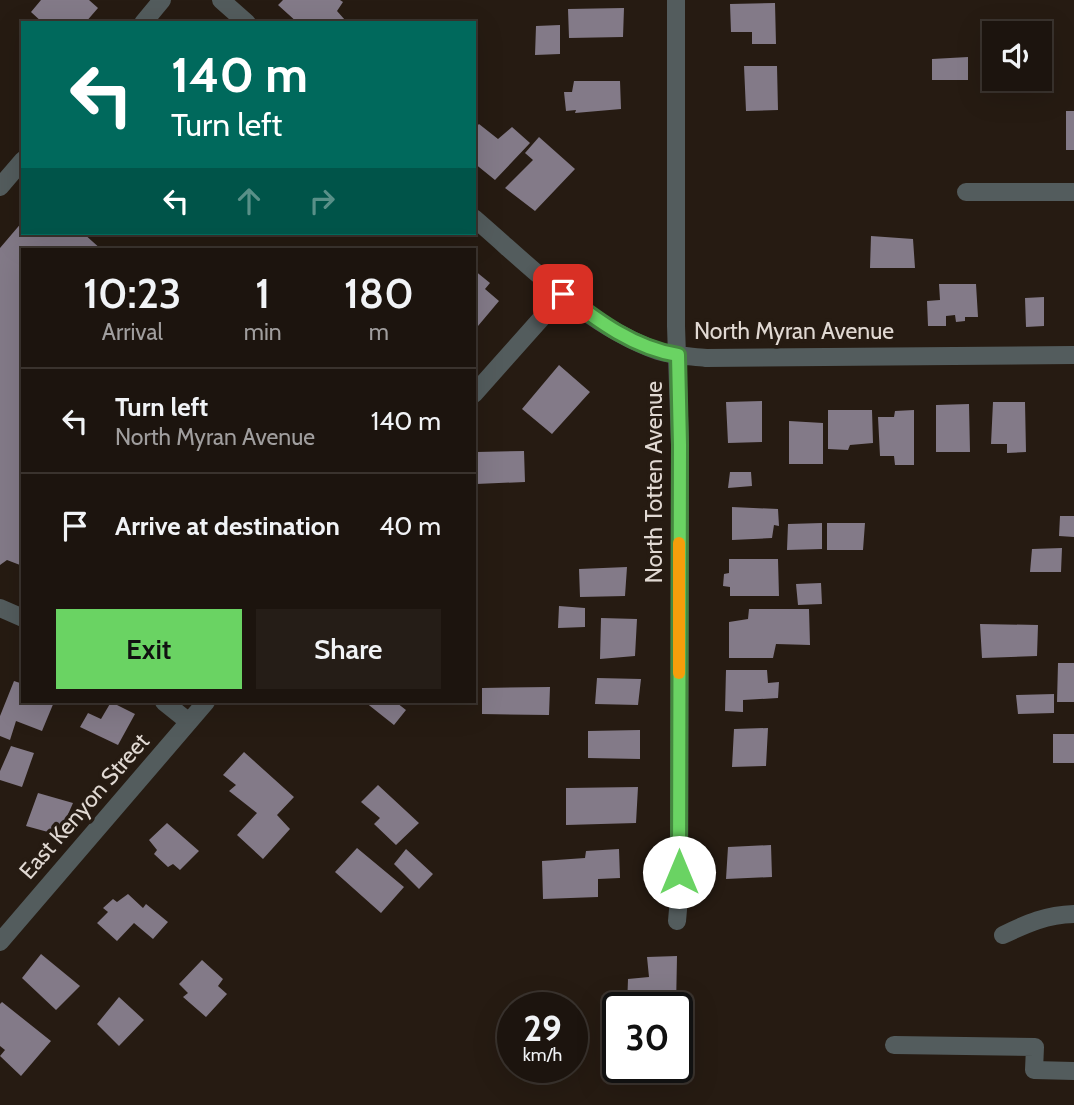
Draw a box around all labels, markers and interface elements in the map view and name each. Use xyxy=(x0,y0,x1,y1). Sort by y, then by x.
map controls xyxy=(982,21,1052,91)
button: sound xyxy=(982,21,1052,91)
text: 140 m xyxy=(171,45,308,104)
icon: left xyxy=(56,49,147,140)
text: Turn left xyxy=(171,105,282,144)
icon: left xyxy=(157,182,195,220)
icon: ahead xyxy=(230,182,268,220)
icon: right xyxy=(303,182,341,220)
pin xyxy=(533,264,593,324)
text: 10:23 xyxy=(83,267,182,319)
text: 1 xyxy=(255,267,270,319)
text: 180 xyxy=(344,267,414,319)
icon: arrive xyxy=(544,275,582,313)
street label: North Myran Avenue xyxy=(694,317,894,345)
text: Arrival xyxy=(102,318,163,346)
text: min xyxy=(244,318,282,346)
text: m xyxy=(369,318,389,346)
street label: North Totten Avenue xyxy=(640,381,668,583)
text: Turn left xyxy=(115,391,208,423)
icon: left xyxy=(56,402,94,440)
text: 140 m xyxy=(371,405,441,437)
text: North Myran Avenue xyxy=(115,423,315,451)
icon: arrive xyxy=(56,507,94,545)
text: Arrive at destination xyxy=(115,510,340,542)
text: 40 m xyxy=(379,510,441,542)
button: Exit xyxy=(56,609,242,689)
button: Share xyxy=(256,609,441,689)
street label: East Kenyon Street xyxy=(13,727,155,885)
position arrow xyxy=(642,835,716,909)
speed limit sign: 30 xyxy=(602,992,693,1083)
text: 29 xyxy=(523,1007,562,1050)
text: km/h xyxy=(523,1044,562,1066)

